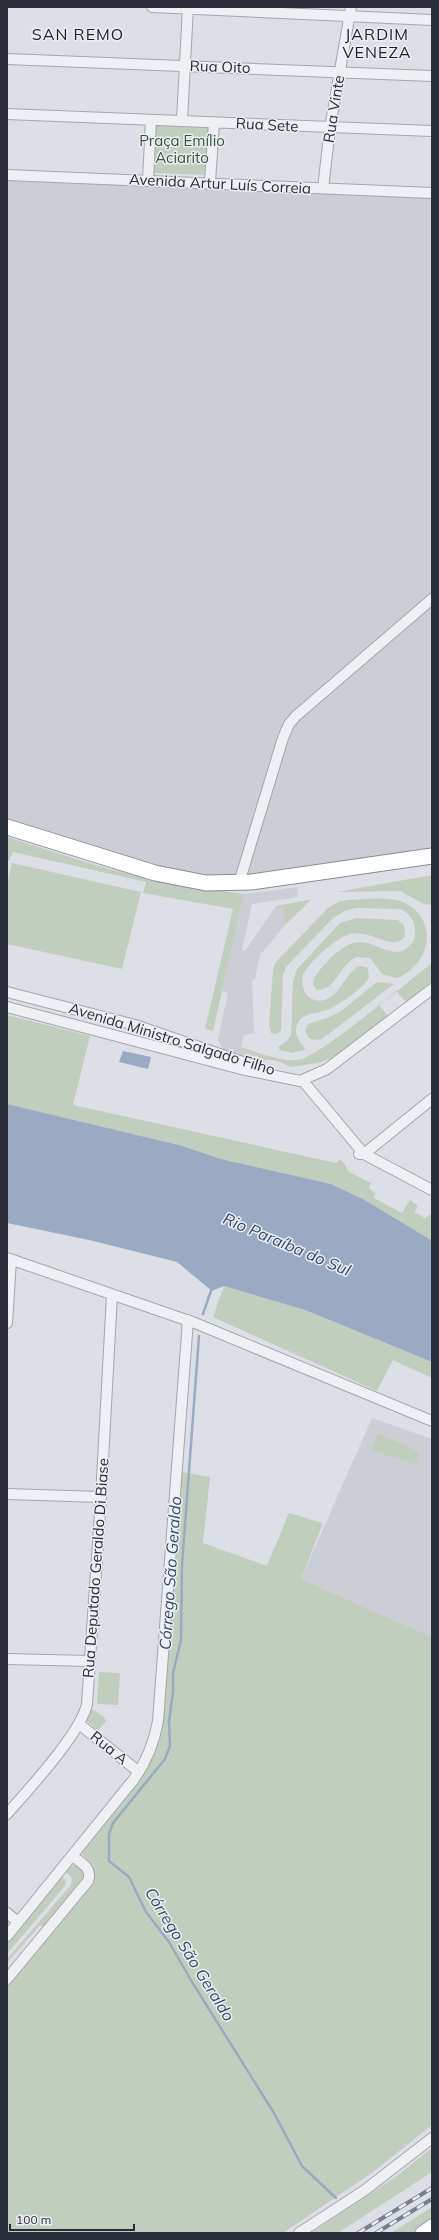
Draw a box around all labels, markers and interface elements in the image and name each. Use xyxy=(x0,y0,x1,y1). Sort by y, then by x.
district label: SAN REMO xyxy=(32,24,124,44)
district label: JARDIM VENEZA xyxy=(342,24,412,62)
street label: Rua Oito xyxy=(189,56,251,77)
street label: Rua Vinte xyxy=(319,74,348,144)
street label: Rua Sete xyxy=(235,113,299,136)
park label: Praça Emílio Aciarito xyxy=(139,131,225,167)
street label: Avenida Artur Luís Correia xyxy=(128,169,312,198)
street label: Avenida Ministro Salgado Filho xyxy=(67,998,278,1079)
water label: Rio Paraíba do Sul xyxy=(220,1208,354,1280)
street label: Rua Deputado Geraldo Di Biase xyxy=(78,1457,113,1679)
water label: Córrego São Geraldo xyxy=(155,1496,185,1650)
street label: Rua A xyxy=(87,1727,132,1769)
water label: Córrego São Geraldo xyxy=(141,1883,239,2025)
scale bar xyxy=(10,2206,134,2232)
text: 100 m xyxy=(16,2212,51,2227)

